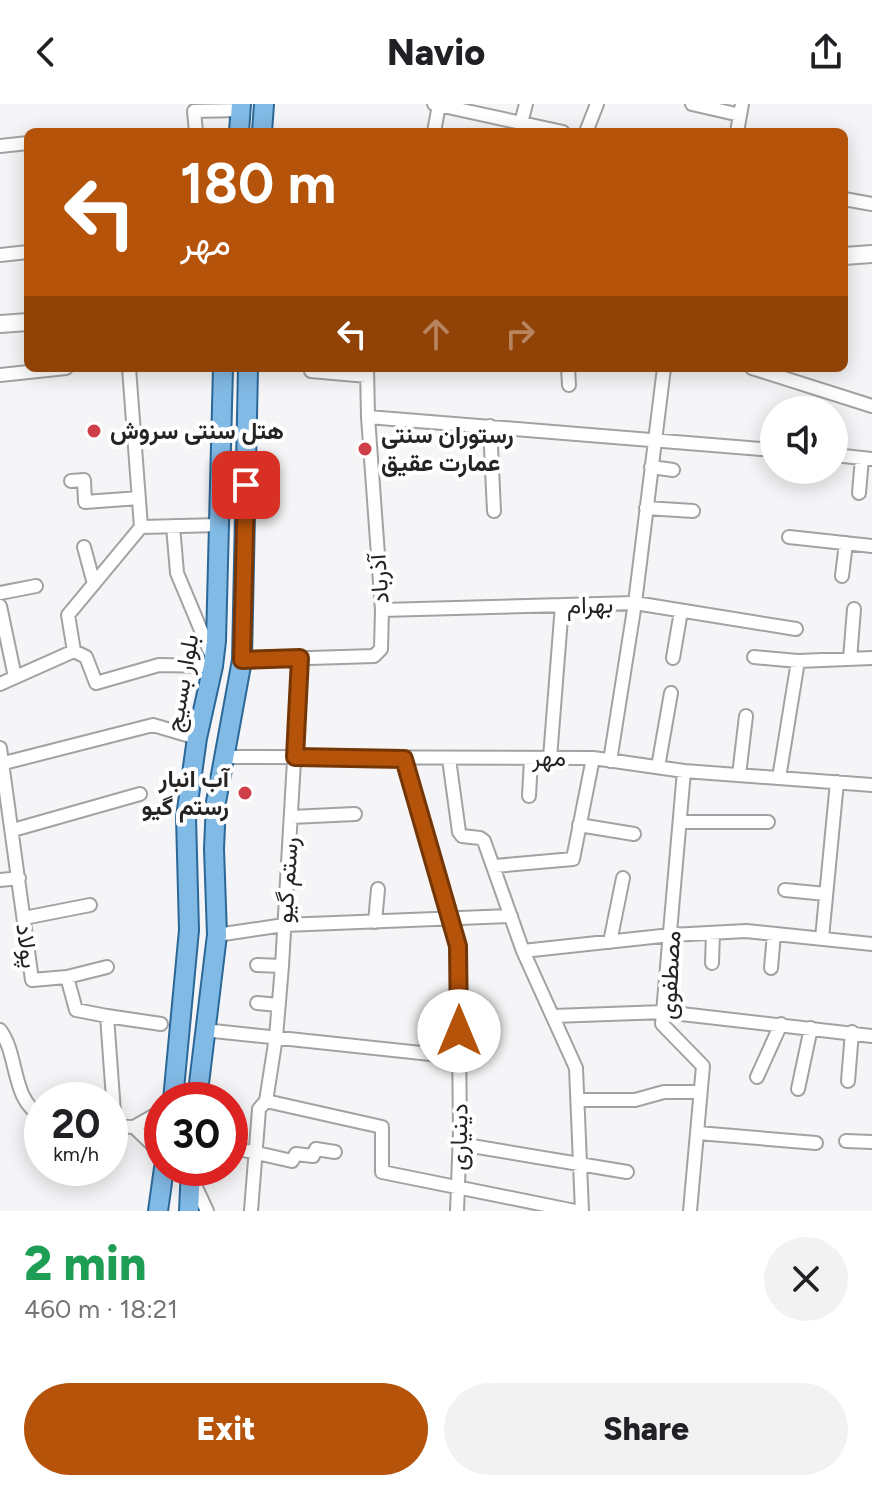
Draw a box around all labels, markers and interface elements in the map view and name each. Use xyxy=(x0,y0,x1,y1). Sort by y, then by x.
icon: back xyxy=(24,30,68,74)
icon: share xyxy=(804,30,848,74)
text: Navio xyxy=(387,31,485,74)
text: 180 m xyxy=(180,150,336,217)
icon: left xyxy=(48,160,152,264)
text: مهر xyxy=(180,221,231,264)
icon: left xyxy=(330,312,374,356)
icon: ahead xyxy=(414,312,458,356)
icon: right xyxy=(498,312,542,356)
map controls xyxy=(760,396,848,484)
button: sound xyxy=(760,396,848,484)
place label: هتل سنتی سروش xyxy=(110,416,284,446)
place label: رستوران سنتی عمارت عقیق xyxy=(381,420,514,478)
marker: هتل سنتی سروش xyxy=(85,422,103,440)
marker: رستوران سنتی عمارت عقیق xyxy=(356,440,374,458)
pin xyxy=(212,451,280,519)
icon: arrive xyxy=(224,463,268,507)
street label: آذرباد xyxy=(362,551,396,605)
street label: بهرام xyxy=(566,590,614,621)
street label: بلوار بسیج xyxy=(159,632,207,735)
street label: مهر xyxy=(531,743,566,773)
place label: آب انبار رستم گیو xyxy=(142,764,231,823)
marker: آب انبار رستم گیو xyxy=(236,784,254,802)
street label: رستم گیو xyxy=(269,836,306,924)
street label: پولاد xyxy=(8,922,45,970)
street label: مصطفوی xyxy=(653,930,687,1020)
position arrow xyxy=(417,989,501,1073)
speed limit sign: 30 xyxy=(144,1082,248,1186)
text: 20 xyxy=(51,1100,101,1148)
street label: دینیاری xyxy=(443,1103,475,1171)
text: km/h xyxy=(53,1142,99,1166)
text: 2 min xyxy=(24,1234,147,1292)
button: close xyxy=(764,1237,848,1321)
text: 460 m · 18:21 xyxy=(24,1293,178,1325)
button: Exit xyxy=(24,1383,428,1475)
button: Share xyxy=(444,1383,848,1475)

